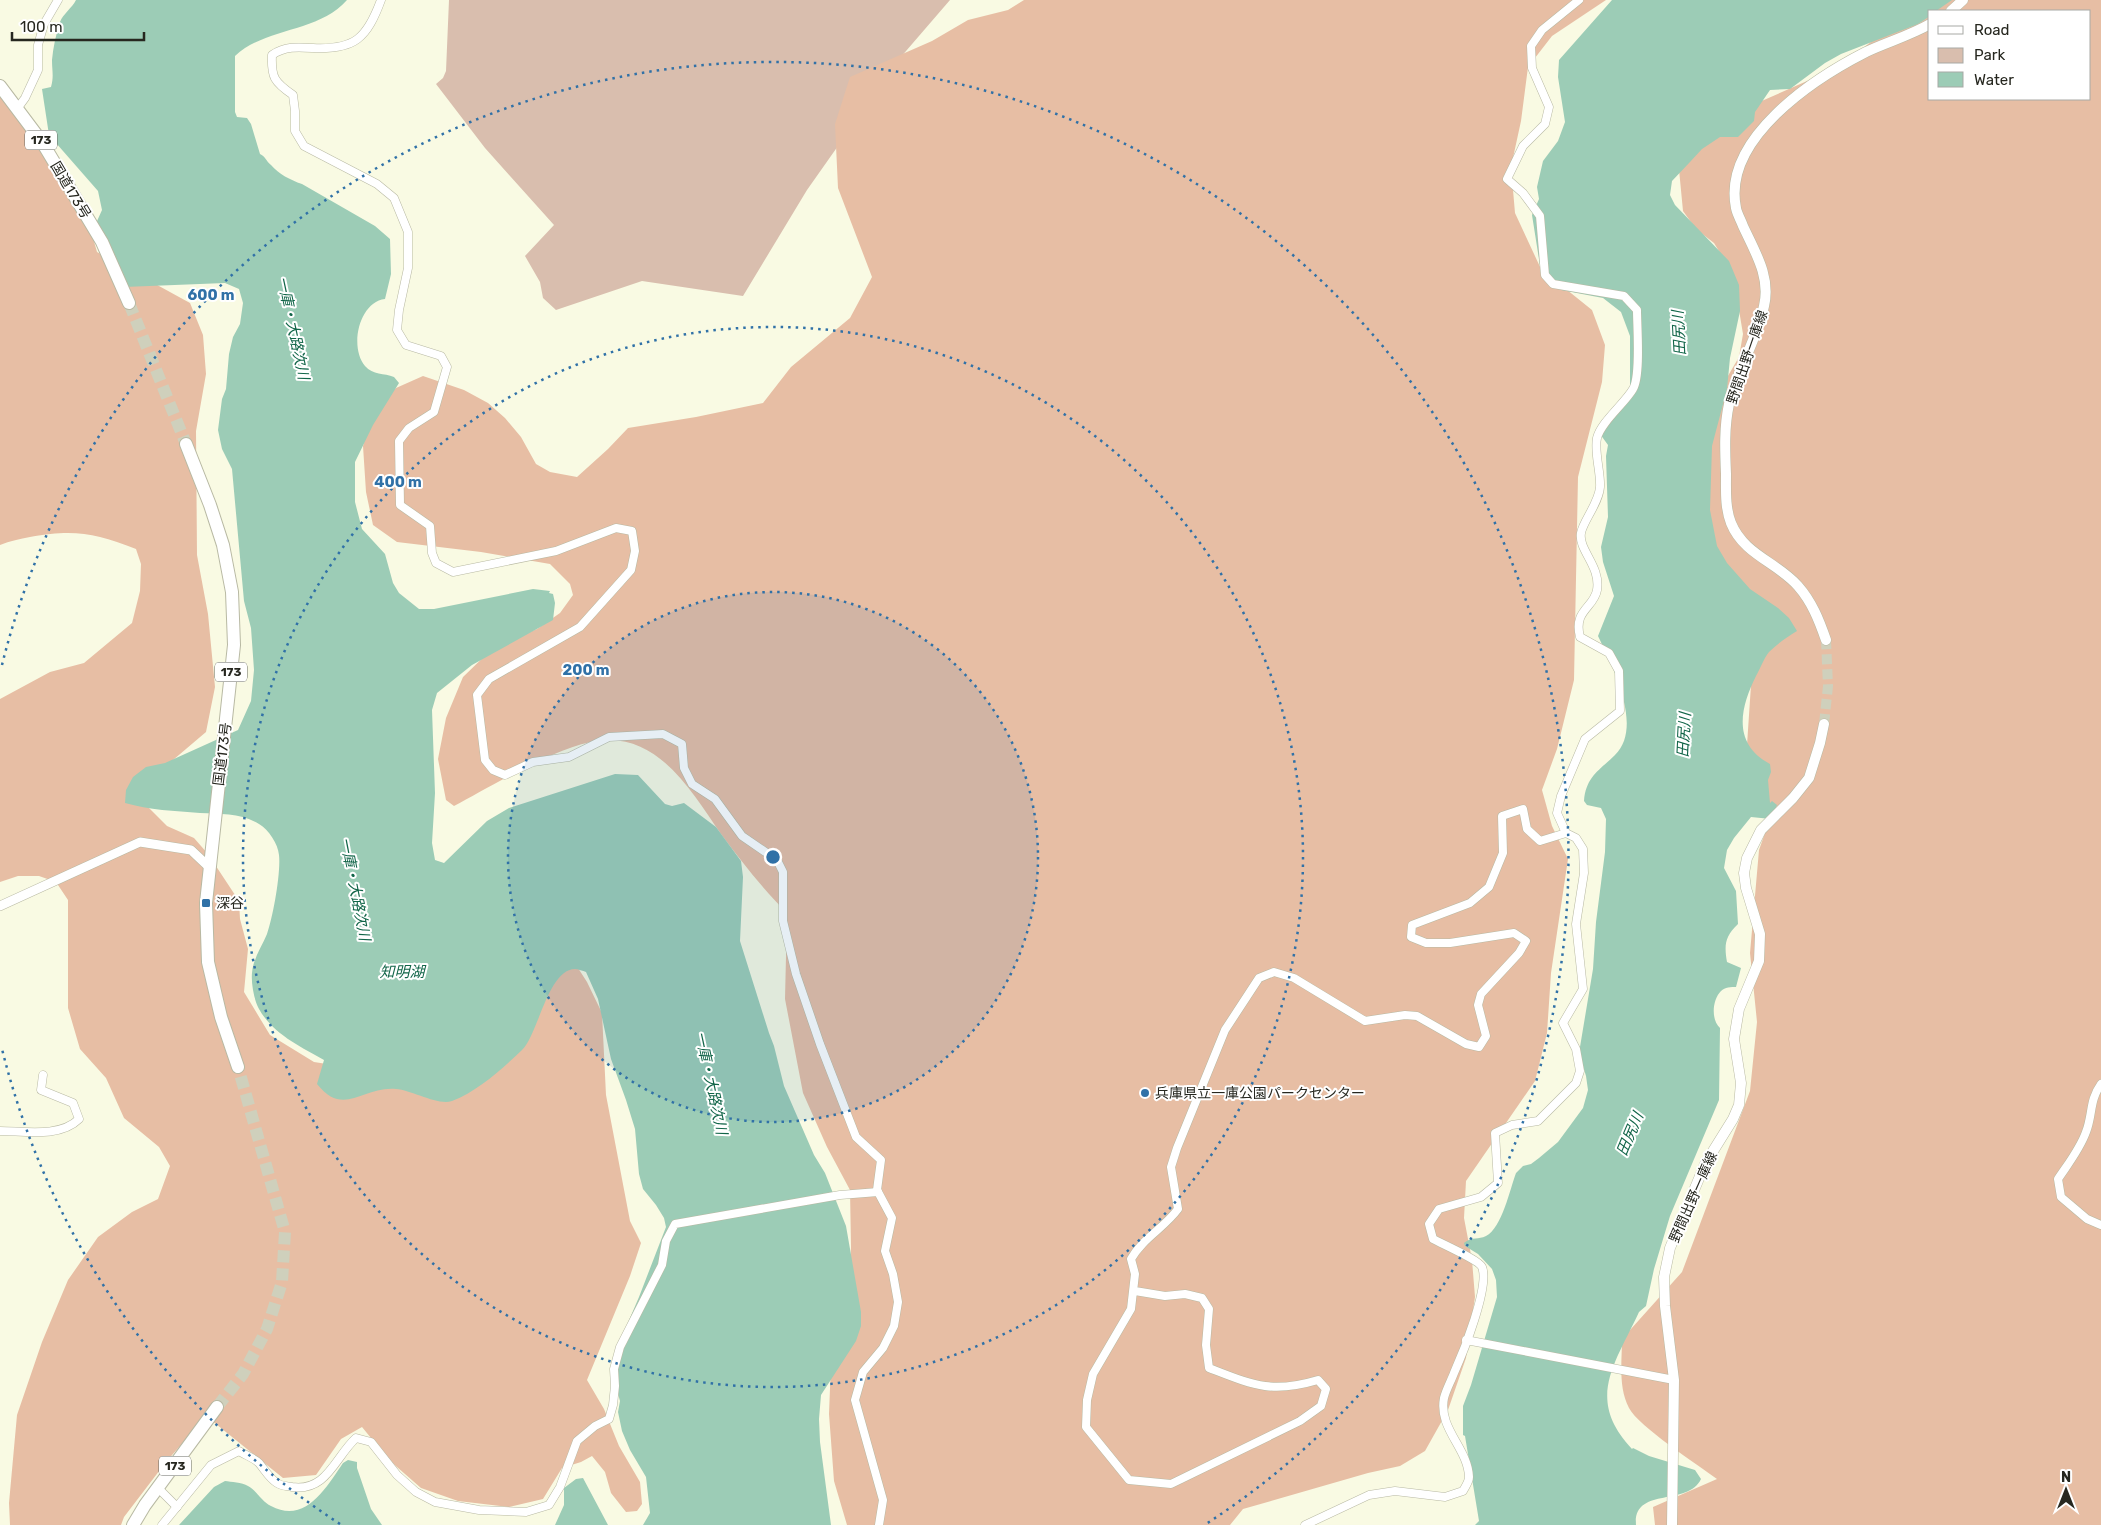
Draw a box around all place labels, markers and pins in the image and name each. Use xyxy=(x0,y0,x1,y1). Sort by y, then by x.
centre of rings xyxy=(764,848,782,866)
place label: 深谷 xyxy=(216,895,244,912)
marker: 深谷 xyxy=(200,897,212,909)
place label: 兵庫県立一庫公園パークセンター xyxy=(1155,1085,1365,1102)
marker: 兵庫県立一庫公園パークセンター xyxy=(1139,1087,1151,1099)

